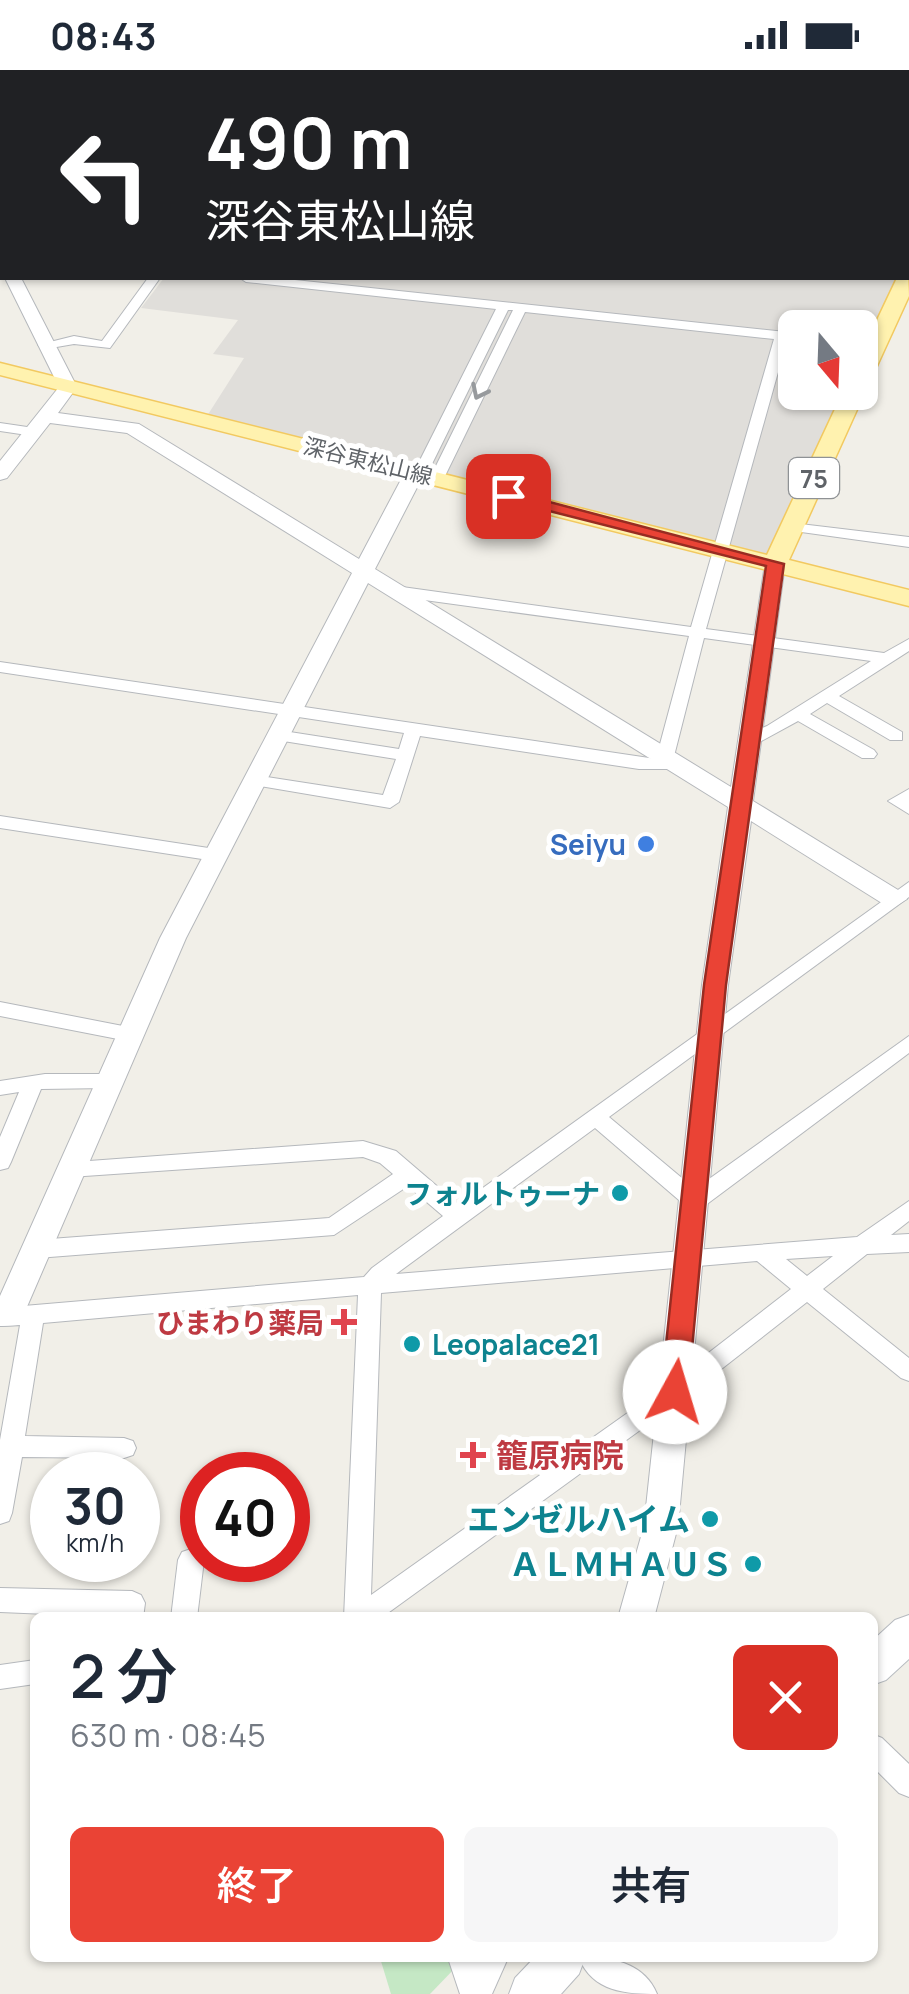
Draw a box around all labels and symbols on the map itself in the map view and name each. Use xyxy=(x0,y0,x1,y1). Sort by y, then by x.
north arrow xyxy=(778,310,878,410)
one-way arrow xyxy=(471,382,491,400)
street label: 深谷東松山線 xyxy=(300,430,436,492)
pin xyxy=(466,454,551,539)
road number: 75 xyxy=(789,458,839,498)
place label: Seiyu xyxy=(550,825,626,863)
marker: Seiyu xyxy=(635,833,657,855)
place label: フォルトゥーナ xyxy=(404,1174,600,1212)
marker: フォルトゥーナ xyxy=(609,1182,631,1204)
place label: ひまわり薬局 xyxy=(156,1303,324,1341)
marker: ひまわり薬局 xyxy=(333,1311,355,1333)
place label: Leopalace21 xyxy=(432,1325,600,1363)
marker: Leopalace21 xyxy=(401,1333,423,1355)
position arrow xyxy=(623,1340,727,1444)
place label: 籠原病院 xyxy=(496,1433,624,1477)
marker: 籠原病院 xyxy=(460,1442,486,1468)
speed limit sign: 40 xyxy=(180,1452,310,1582)
place label: エンゼルハイム xyxy=(467,1497,690,1541)
marker: エンゼルハイム xyxy=(699,1508,721,1530)
place label: ＡＬＭＨＡＵＳ xyxy=(509,1542,733,1586)
marker: ＡＬＭＨＡＵＳ xyxy=(742,1553,764,1575)

